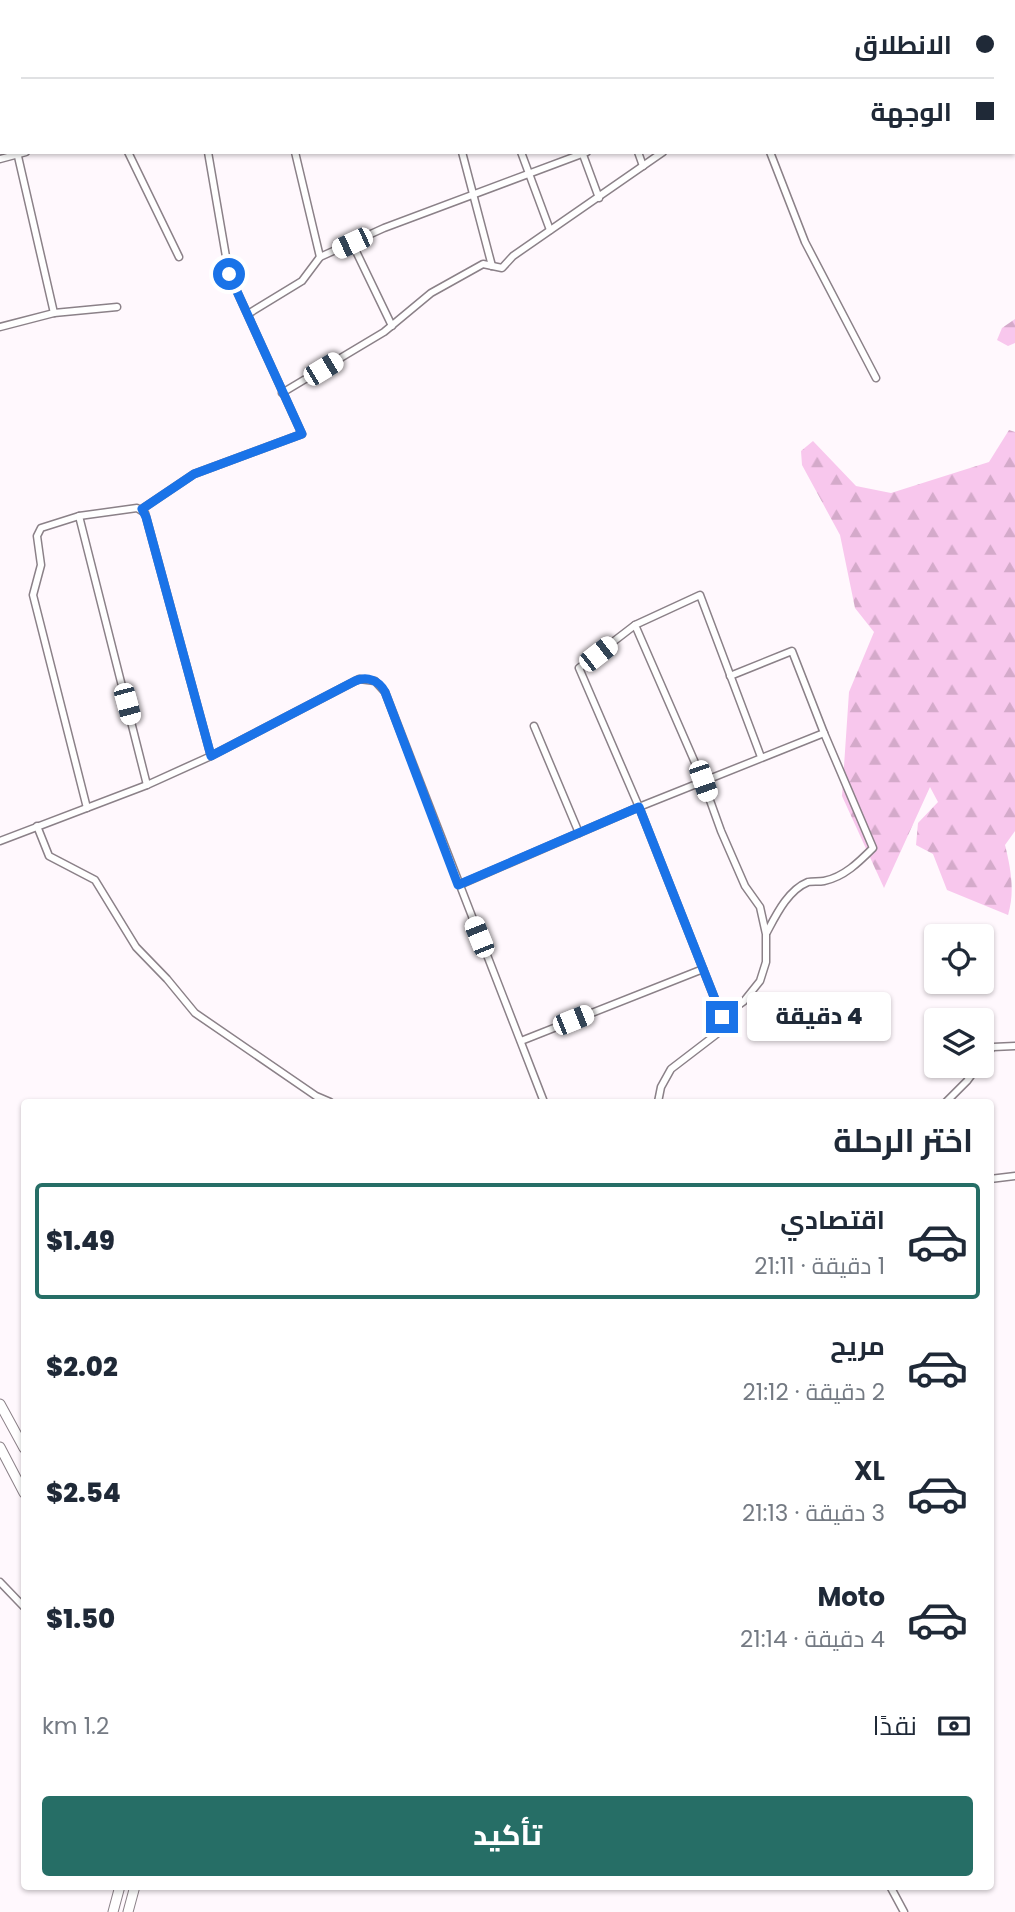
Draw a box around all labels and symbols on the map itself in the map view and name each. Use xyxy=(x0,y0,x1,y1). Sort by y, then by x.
car xyxy=(329,225,376,261)
route start xyxy=(213,258,245,290)
car xyxy=(300,349,347,389)
car xyxy=(575,633,622,675)
car xyxy=(112,681,143,727)
car xyxy=(687,758,720,804)
car xyxy=(462,914,497,960)
callout: 4 دقيقة xyxy=(746,992,890,1042)
route end xyxy=(706,1001,738,1033)
car xyxy=(550,1002,597,1038)

